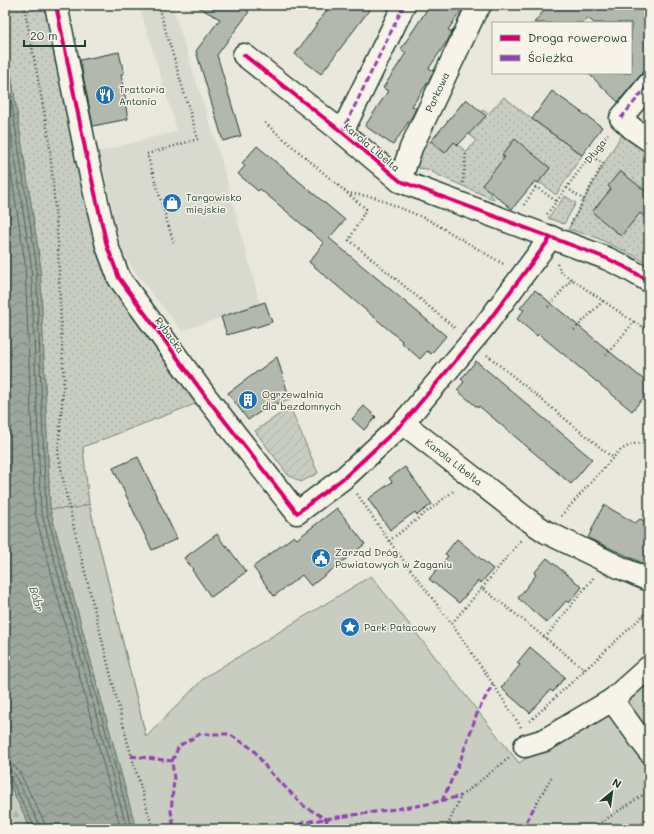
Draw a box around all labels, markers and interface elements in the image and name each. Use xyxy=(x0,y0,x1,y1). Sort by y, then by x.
scale bar xyxy=(24,22,85,48)
legend xyxy=(492,22,632,74)
text: 20 m xyxy=(30,27,58,43)
text: Droga rowerowa xyxy=(528,29,627,45)
text: Ścieżka xyxy=(528,49,573,65)
street label: Parkowa xyxy=(422,70,452,114)
place label: Trattoria Antonio xyxy=(119,82,165,108)
restaurant icon: Trattoria Antonio xyxy=(94,84,116,106)
street label: Karola Libelta xyxy=(341,119,403,175)
street label: Długa xyxy=(581,136,609,166)
place label: Targowisko miejskie xyxy=(186,190,242,216)
shop icon: Targowisko miejskie xyxy=(161,192,183,214)
street label: Rybacka xyxy=(152,314,188,356)
place label: Ogrzewalnia dla bezdomnych xyxy=(262,387,341,413)
building icon: Ogrzewalnia dla bezdomnych xyxy=(237,389,259,411)
street label: Karola Libelta xyxy=(422,435,486,489)
place label: Zarząd Dróg Powiatowych w Żaganiu xyxy=(335,545,452,571)
public building icon: Zarząd Dróg Powiatowych w Żaganiu xyxy=(310,547,332,569)
water label: Bóbr xyxy=(26,585,48,614)
place icon: Park Pałacowy xyxy=(339,616,361,638)
place label: Park Pałacowy xyxy=(364,620,436,634)
north arrow xyxy=(592,772,632,812)
text: N xyxy=(610,774,624,791)

